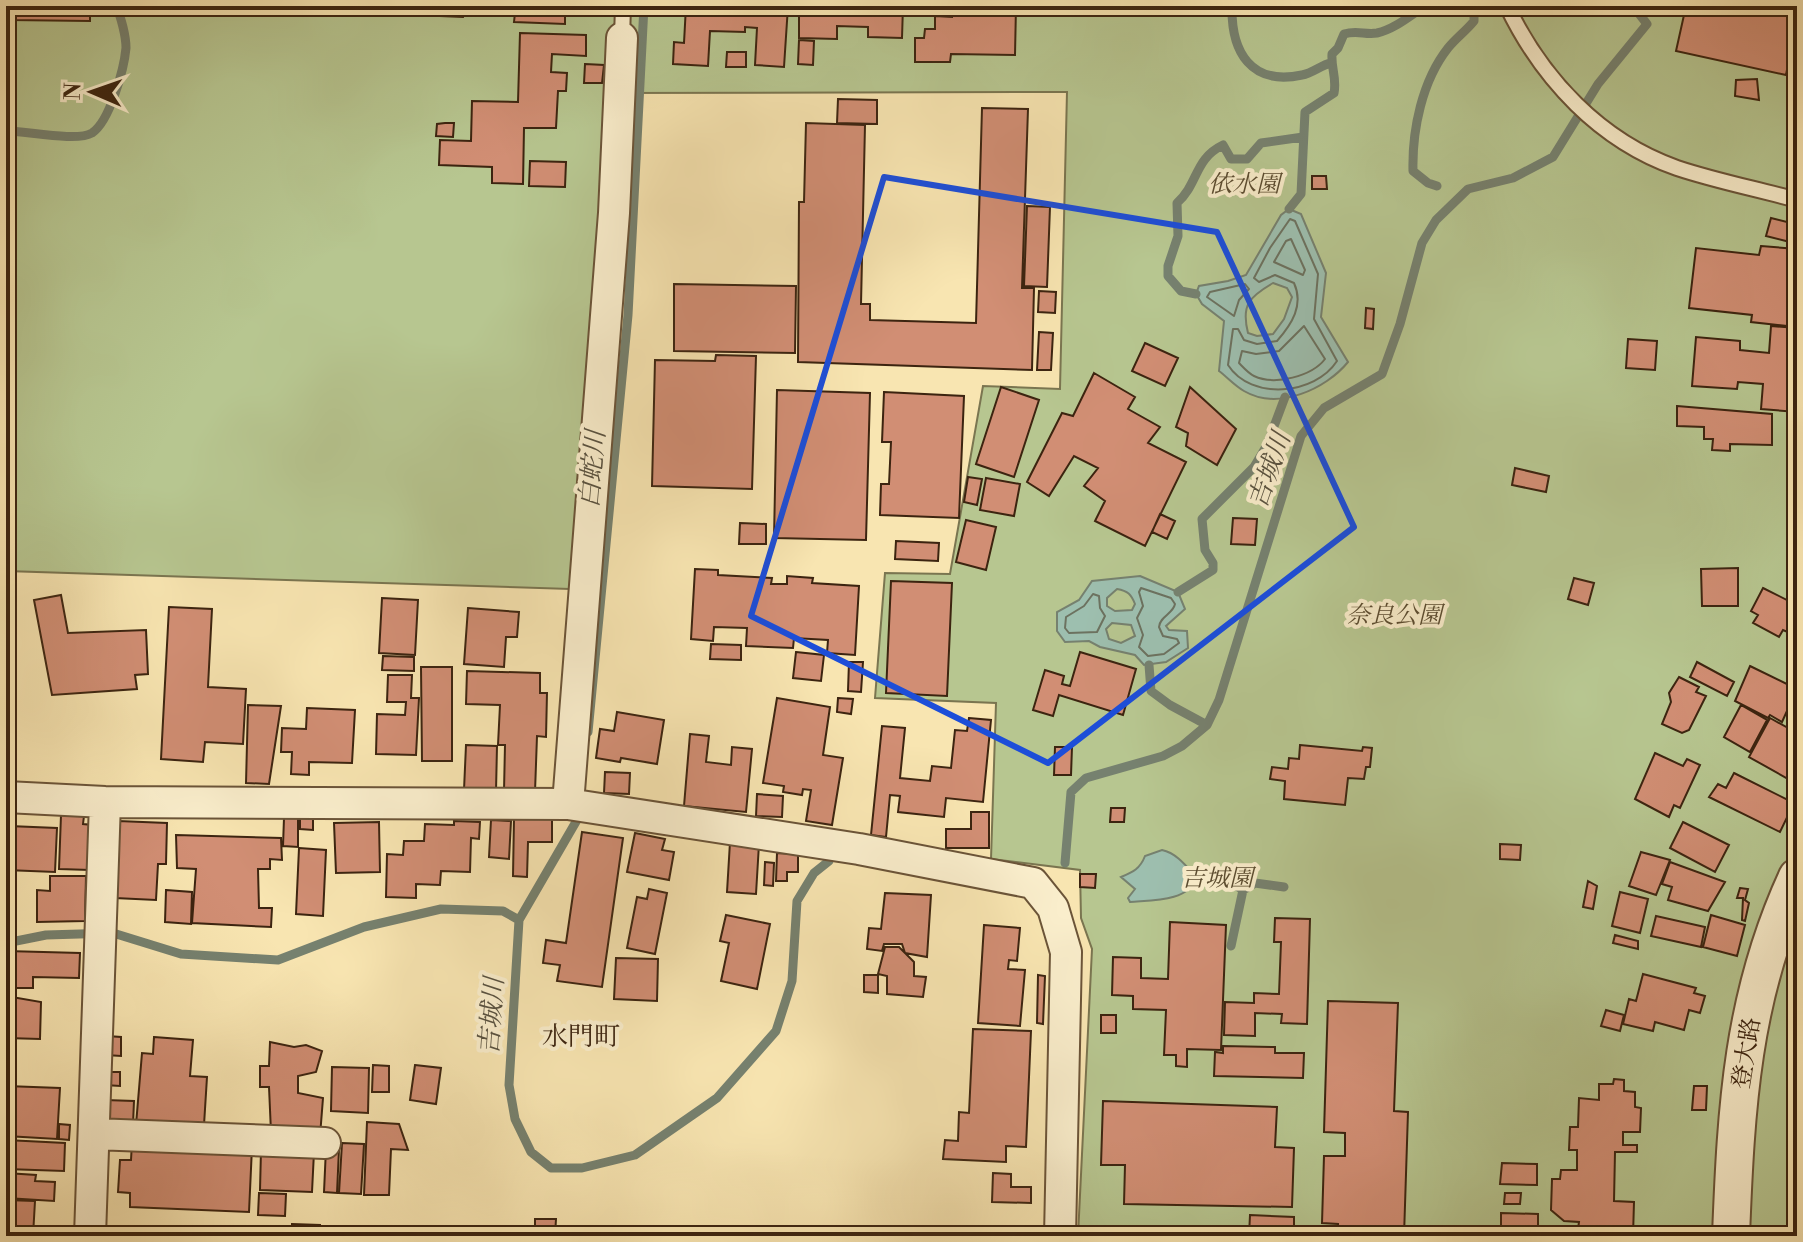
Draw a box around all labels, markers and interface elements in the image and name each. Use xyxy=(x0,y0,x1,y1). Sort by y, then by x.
north arrow xyxy=(52,52,132,132)
text: N xyxy=(60,82,87,101)
park label: 依水園 xyxy=(1208,170,1284,200)
water label: 吉城川 xyxy=(1242,425,1299,512)
water label: 白蛇川 xyxy=(574,426,613,509)
park label: 奈良公園 xyxy=(1346,601,1446,631)
park label: 吉城園 xyxy=(1181,864,1257,894)
water label: 吉城川 xyxy=(473,973,511,1056)
street label: 登大路 xyxy=(1727,1015,1767,1091)
district label: 水門町 xyxy=(542,1021,620,1053)

